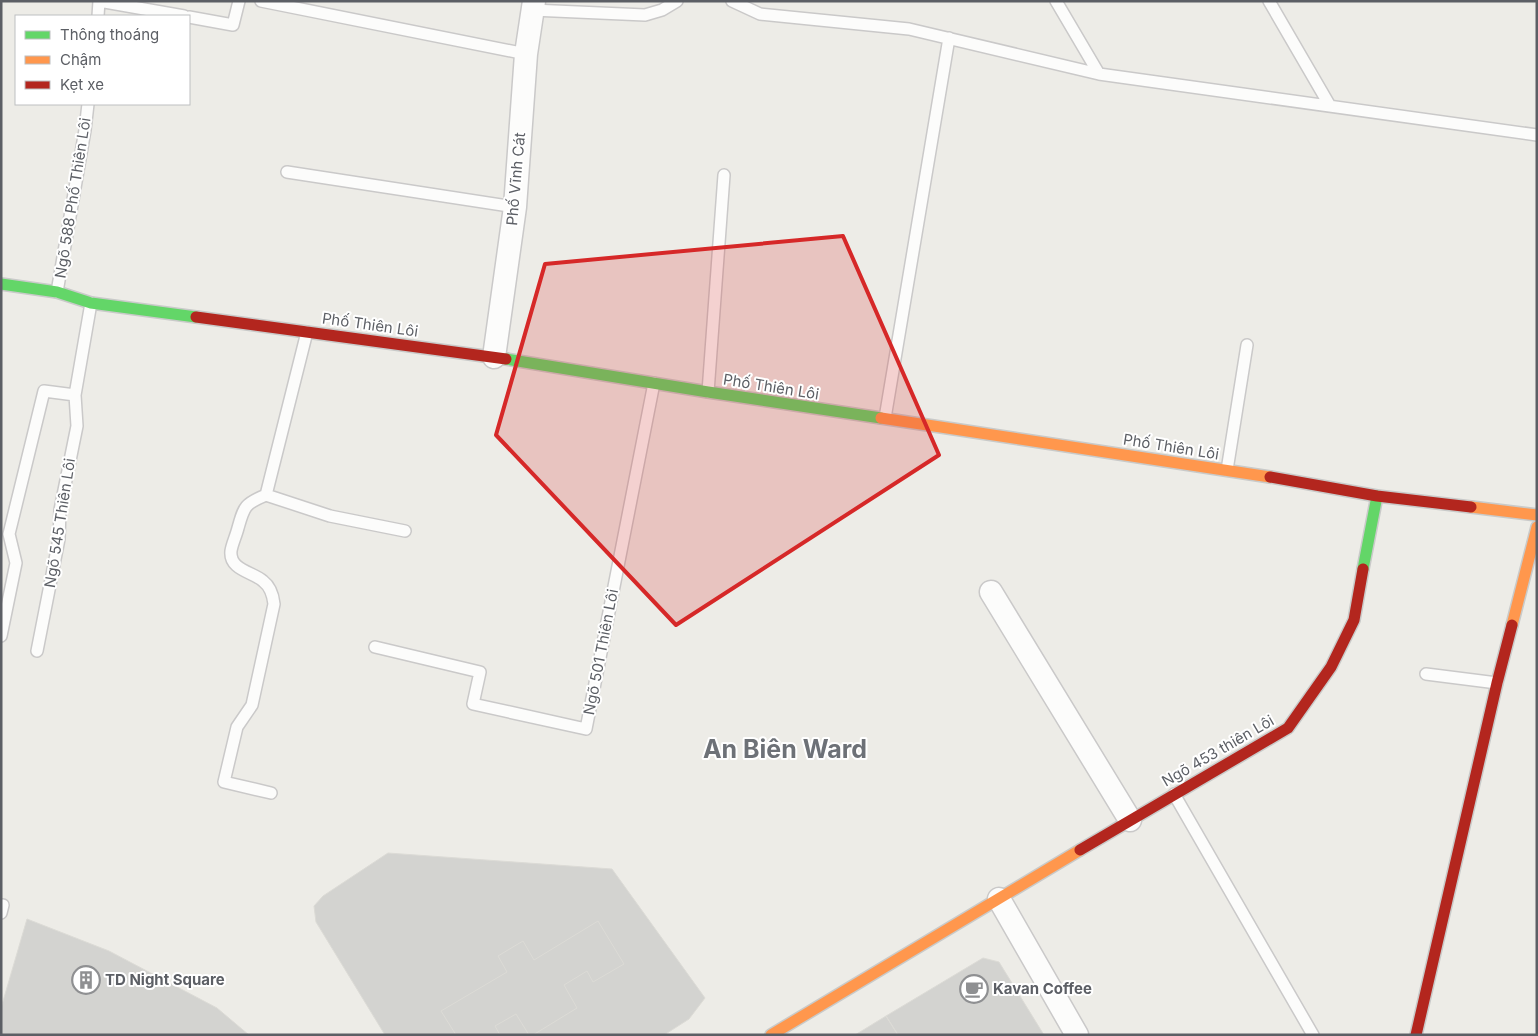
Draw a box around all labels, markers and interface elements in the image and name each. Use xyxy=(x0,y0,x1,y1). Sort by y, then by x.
legend xyxy=(15,15,190,105)
text: Thông thoáng xyxy=(60,25,159,44)
text: Chậm xyxy=(60,50,101,69)
text: Kẹt xe xyxy=(60,75,104,94)
street label: Ngõ 588 Phố Thiên Lôi xyxy=(50,116,95,280)
street label: Phố Vĩnh Cát xyxy=(502,131,529,226)
street label: Phố Thiên Lôi xyxy=(321,308,419,341)
street label: Phố Thiên Lôi xyxy=(722,370,820,403)
street label: Phố Thiên Lôi xyxy=(1122,430,1220,463)
street label: Ngõ 545 Thiên Lôi xyxy=(40,457,79,589)
street label: Ngõ 501 Thiên Lôi xyxy=(579,587,622,716)
street label: Ngõ 453 thiên Lôi xyxy=(1158,711,1277,790)
district label: An Biên Ward xyxy=(703,734,867,764)
building icon: TD Night Square xyxy=(71,965,101,995)
place label: TD Night Square xyxy=(105,970,225,989)
cafe icon: Kavan Coffee xyxy=(959,974,989,1004)
place label: Kavan Coffee xyxy=(993,979,1092,998)

